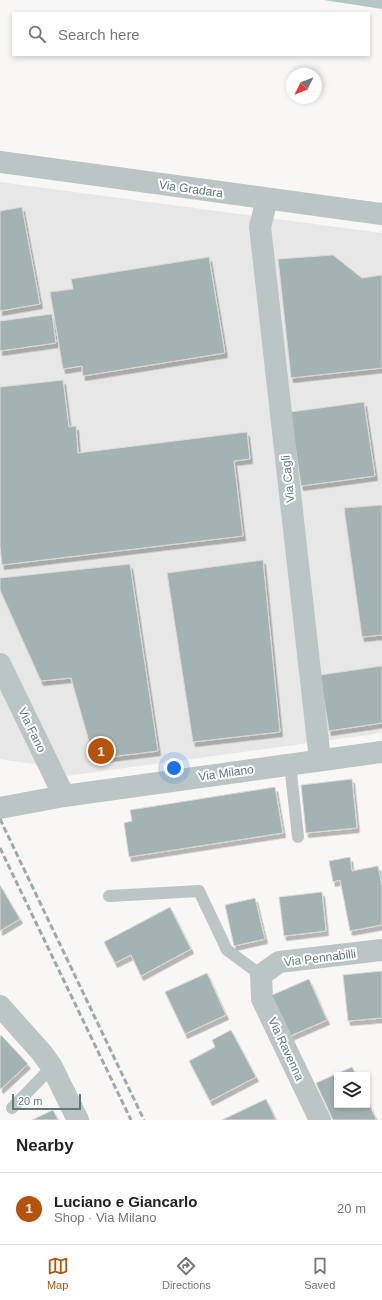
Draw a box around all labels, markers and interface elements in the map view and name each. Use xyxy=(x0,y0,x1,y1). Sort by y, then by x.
search box xyxy=(12,12,370,56)
icon: search xyxy=(26,23,48,45)
text: Search here xyxy=(58,26,140,43)
north arrow xyxy=(286,68,322,104)
street label: Via Gradara xyxy=(158,178,224,200)
street label: Via Cagli xyxy=(279,454,297,504)
street label: Via Fano xyxy=(15,705,49,755)
pin: 1 xyxy=(88,736,114,766)
your location xyxy=(164,758,184,778)
street label: Via Milano xyxy=(197,762,255,784)
street label: Via Pennabilli xyxy=(283,947,357,969)
street label: Via Ravenna xyxy=(265,1015,307,1083)
map controls xyxy=(334,1072,370,1108)
button: layers xyxy=(334,1072,370,1108)
scale bar xyxy=(12,1092,81,1111)
text: 20 m xyxy=(18,1095,42,1107)
text: Nearby xyxy=(16,1136,74,1155)
text: Luciano e Giancarlo xyxy=(54,1193,197,1210)
text: 1 xyxy=(25,1201,33,1216)
text: 20 m xyxy=(337,1201,366,1216)
text: Shop · Via Milano xyxy=(54,1210,156,1225)
tab: Map xyxy=(47,1255,69,1291)
tab: Directions xyxy=(162,1255,211,1291)
tab: Saved xyxy=(304,1255,335,1291)

